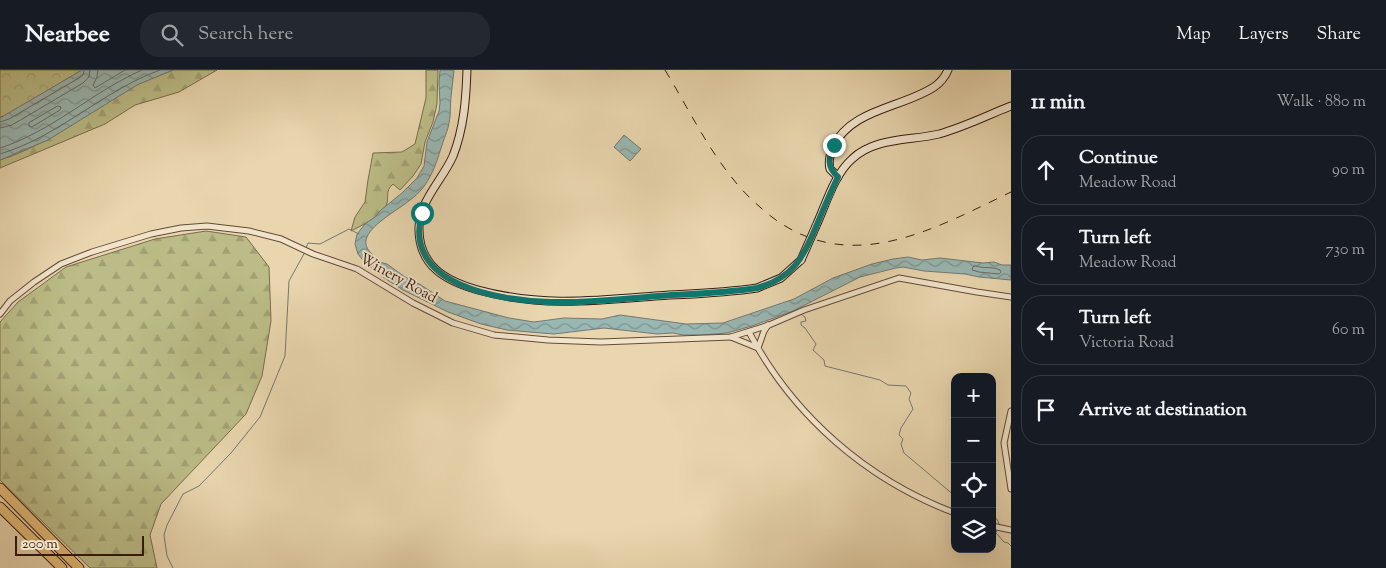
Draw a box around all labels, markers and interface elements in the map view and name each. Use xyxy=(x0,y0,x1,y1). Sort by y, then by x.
search box xyxy=(140,12,490,57)
text: Nearbee xyxy=(25,18,110,52)
icon: search xyxy=(158,21,186,49)
text: Search here xyxy=(198,21,293,48)
text: Map xyxy=(1176,22,1211,48)
text: Layers xyxy=(1239,22,1289,48)
text: Share xyxy=(1317,22,1361,48)
text: 11 min xyxy=(1031,88,1086,118)
text: Walk · 880 m xyxy=(1276,91,1366,114)
route end xyxy=(823,134,846,157)
text: Continue xyxy=(1079,145,1158,172)
icon: ahead xyxy=(1032,156,1060,184)
text: 90 m xyxy=(1332,159,1365,182)
text: Meadow Road xyxy=(1079,172,1177,195)
route start xyxy=(411,202,434,225)
text: Turn left xyxy=(1079,225,1151,252)
icon: left xyxy=(1032,236,1060,264)
text: 730 m xyxy=(1326,239,1365,262)
street label: Winery Road xyxy=(355,249,441,309)
text: Meadow Road xyxy=(1079,252,1177,275)
text: Turn left xyxy=(1079,305,1151,332)
icon: left xyxy=(1032,316,1060,344)
text: 60 m xyxy=(1332,319,1365,342)
text: Victoria Road xyxy=(1079,332,1174,355)
map controls xyxy=(951,373,996,553)
button: + xyxy=(951,373,996,418)
icon: arrive xyxy=(1032,396,1060,424)
text: Arrive at destination xyxy=(1079,397,1247,424)
button: − xyxy=(951,418,996,463)
button: locate xyxy=(951,463,996,508)
button: layers xyxy=(951,508,996,553)
scale bar xyxy=(15,533,144,556)
text: 200 m xyxy=(22,535,58,555)

